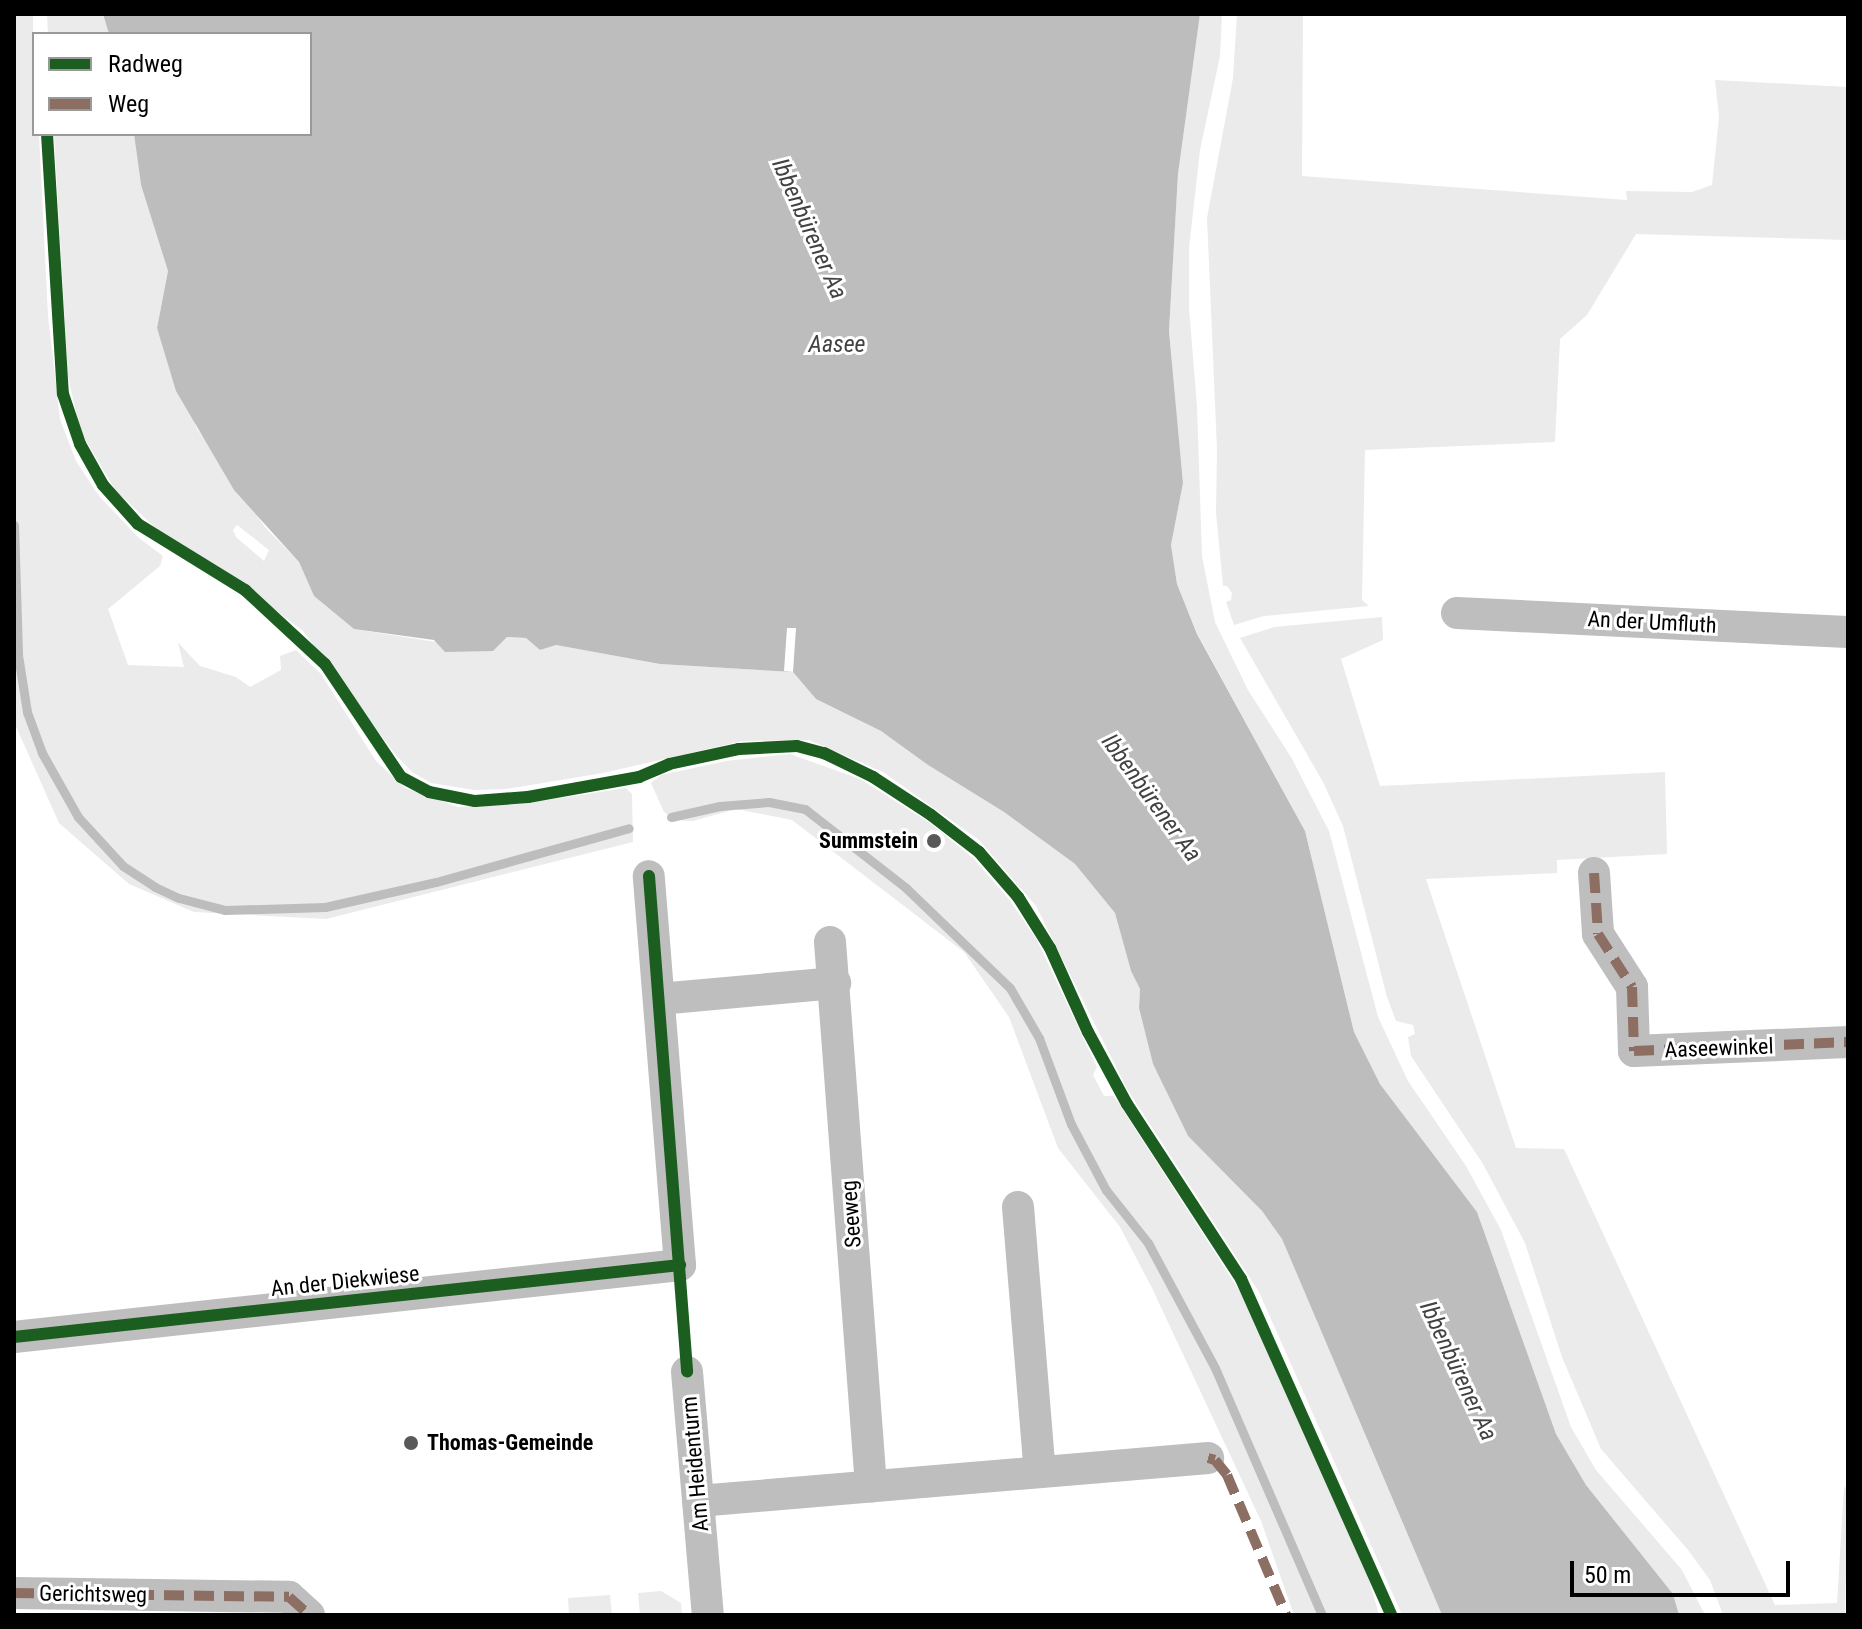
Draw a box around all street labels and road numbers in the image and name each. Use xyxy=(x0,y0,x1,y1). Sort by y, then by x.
street label: An der Umfluth xyxy=(1587,605,1717,639)
street label: Aaseewinkel xyxy=(1664,1033,1774,1063)
street label: Seeweg xyxy=(835,1179,867,1249)
street label: An der Diekwiese xyxy=(269,1260,421,1302)
street label: Am Heidenturm xyxy=(676,1395,714,1533)
street label: Gerichtsweg xyxy=(39,1580,147,1608)

